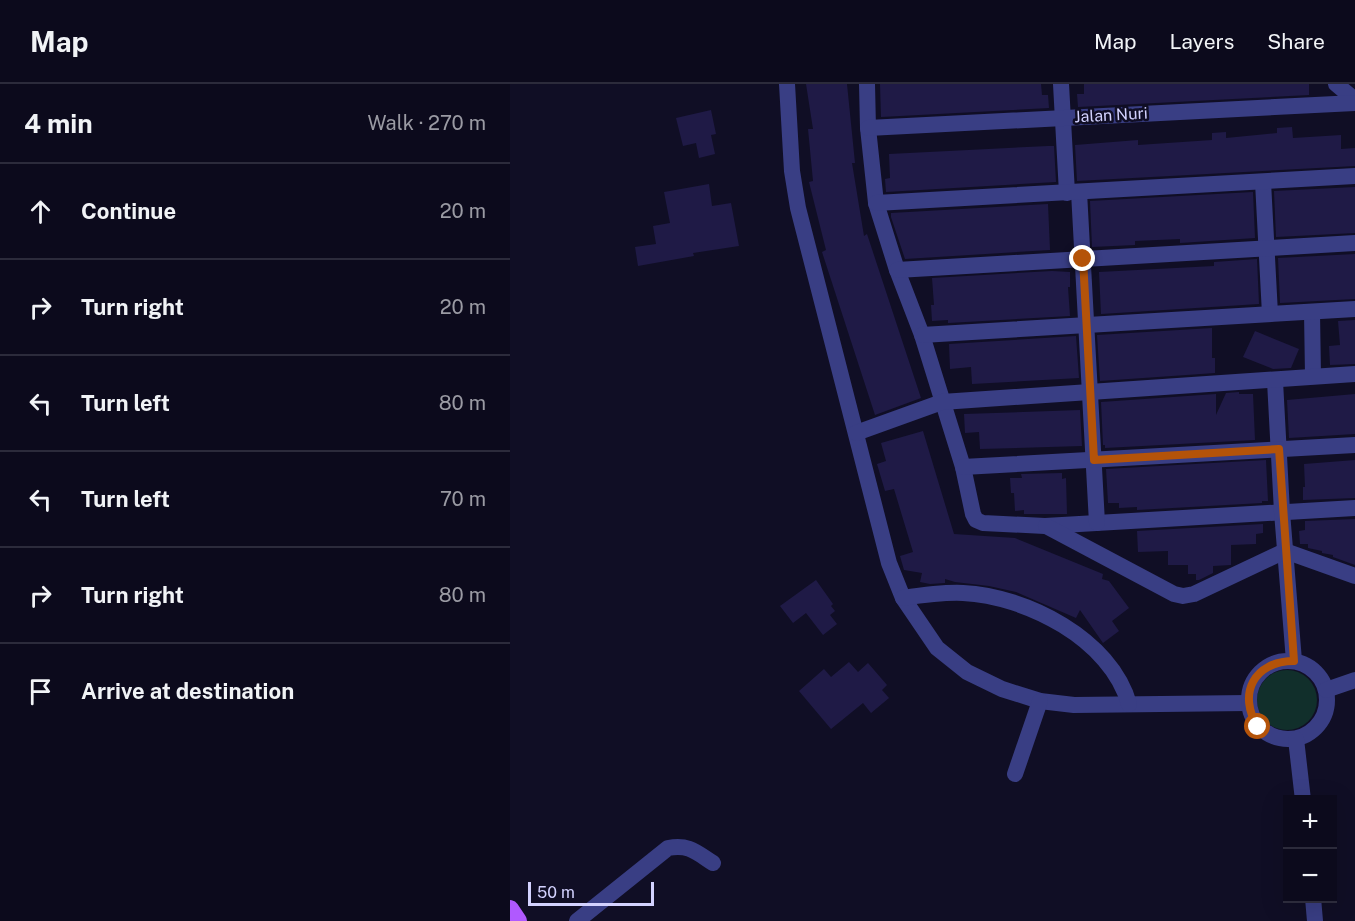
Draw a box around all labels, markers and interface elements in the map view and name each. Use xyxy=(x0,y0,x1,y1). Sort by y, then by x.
text: Map xyxy=(30,25,89,58)
text: Map xyxy=(1094,29,1137,54)
text: Layers xyxy=(1170,29,1234,54)
text: Share xyxy=(1267,29,1325,54)
street label: Jalan Nuri xyxy=(1074,104,1148,126)
text: 4 min xyxy=(24,108,93,139)
text: Walk · 270 m xyxy=(367,111,486,135)
icon: ahead xyxy=(24,195,57,228)
text: Continue xyxy=(81,198,176,224)
text: 20 m xyxy=(440,199,486,223)
route end xyxy=(1069,245,1095,271)
icon: right xyxy=(24,291,57,324)
text: Turn right xyxy=(81,294,184,320)
text: 20 m xyxy=(440,295,486,319)
icon: left xyxy=(24,387,57,420)
text: Turn left xyxy=(81,390,170,416)
text: 80 m xyxy=(439,391,486,415)
icon: left xyxy=(24,483,57,516)
text: Turn left xyxy=(81,486,170,512)
text: 70 m xyxy=(440,487,486,511)
icon: right xyxy=(24,579,57,612)
text: Turn right xyxy=(81,582,184,608)
text: 80 m xyxy=(439,583,486,607)
icon: arrive xyxy=(24,675,57,708)
text: Arrive at destination xyxy=(81,678,294,704)
route start xyxy=(1244,713,1270,739)
map controls xyxy=(1283,795,1337,903)
button: + xyxy=(1283,795,1337,849)
button: − xyxy=(1283,849,1337,903)
scale bar xyxy=(528,879,654,906)
text: 50 m xyxy=(537,883,575,902)

